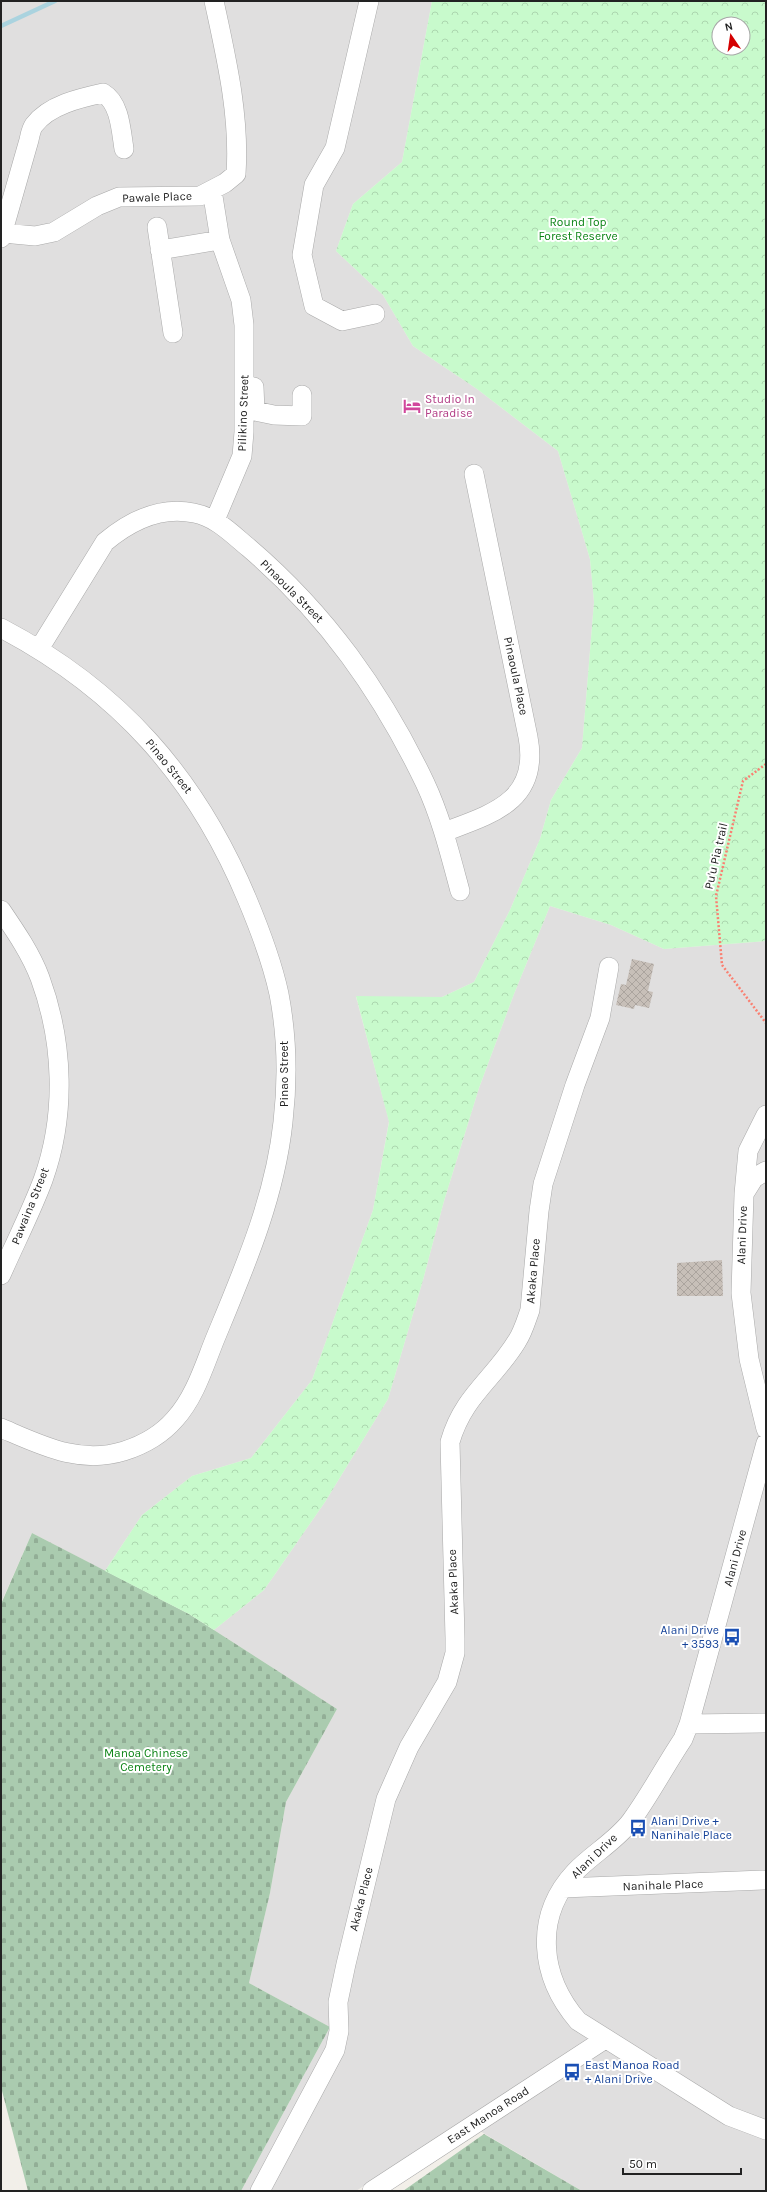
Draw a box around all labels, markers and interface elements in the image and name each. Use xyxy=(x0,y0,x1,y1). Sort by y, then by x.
north arrow xyxy=(711,16,751,56)
text: N xyxy=(724,20,734,34)
street label: Pawale Place xyxy=(122,189,192,205)
park label: Round Top Forest Reserve xyxy=(538,215,618,243)
street label: Pilikino Street xyxy=(235,374,251,452)
place label: Studio In Paradise xyxy=(425,392,475,420)
hotel icon: Studio In Paradise xyxy=(402,396,422,416)
street label: Pinaoula Street xyxy=(257,556,327,626)
street label: Pinaoula Place xyxy=(501,636,531,716)
street label: Pinao Street xyxy=(143,736,196,797)
street label: Pu'u Pia trail xyxy=(702,821,730,891)
street label: Pinao Street xyxy=(277,1040,291,1107)
street label: Pawaina Street xyxy=(8,1165,52,1247)
street label: Alani Drive xyxy=(734,1205,750,1265)
street label: Akaka Place xyxy=(523,1238,543,1304)
street label: Alani Drive xyxy=(721,1528,749,1588)
street label: Akaka Place xyxy=(445,1549,461,1615)
place label: Alani Drive + 3593 xyxy=(660,1623,719,1651)
bus stop icon: Alani Drive + 3593 xyxy=(722,1627,742,1647)
park label: Manoa Chinese Cemetery xyxy=(104,1746,188,1774)
place label: Alani Drive + Nanihale Place xyxy=(651,1814,732,1842)
bus stop icon: Alani Drive + Nanihale Place xyxy=(628,1818,648,1838)
street label: Alani Drive xyxy=(568,1831,620,1881)
street label: Akaka Place xyxy=(346,1866,376,1932)
street label: Nanihale Place xyxy=(622,1877,704,1893)
place label: East Manoa Road + Alani Drive xyxy=(585,2058,680,2086)
bus stop icon: East Manoa Road + Alani Drive xyxy=(562,2062,582,2082)
street label: East Manoa Road xyxy=(444,2083,532,2147)
scale bar xyxy=(623,2150,741,2176)
text: 50 m xyxy=(629,2157,657,2171)

